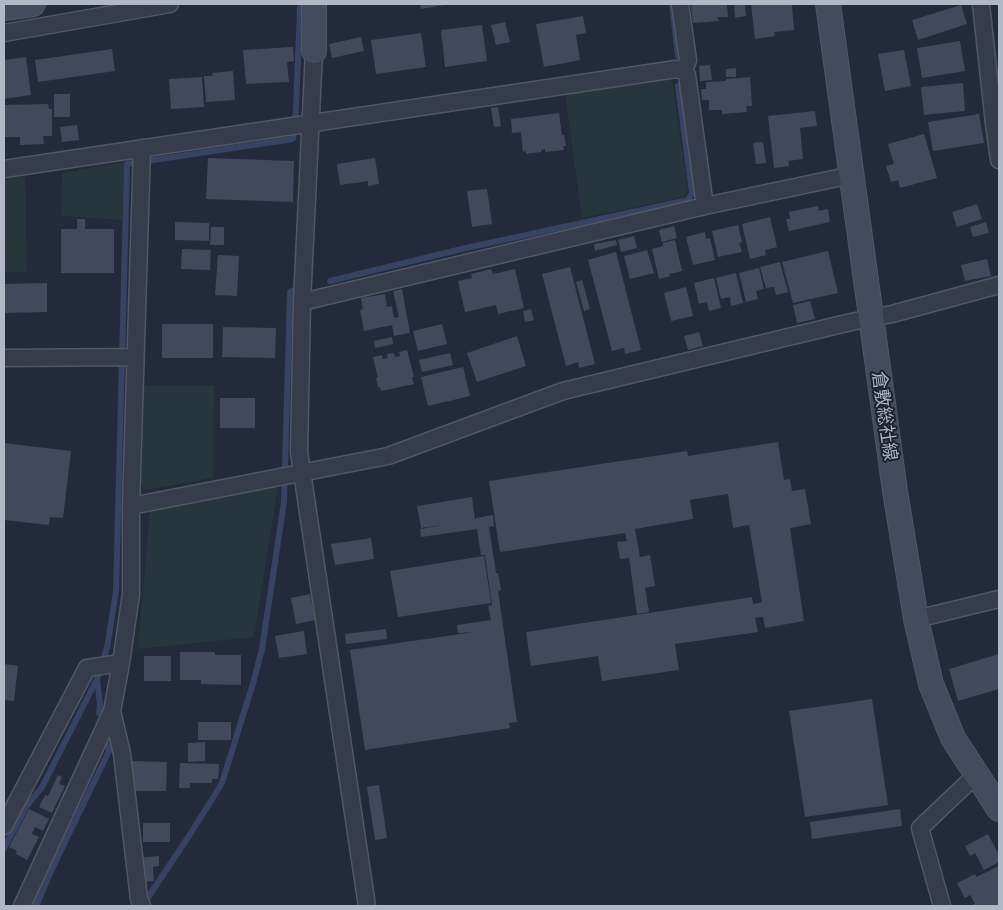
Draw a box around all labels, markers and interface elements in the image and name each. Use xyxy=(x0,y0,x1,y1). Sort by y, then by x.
street label: 倉敷総社線 xyxy=(867,370,901,462)

